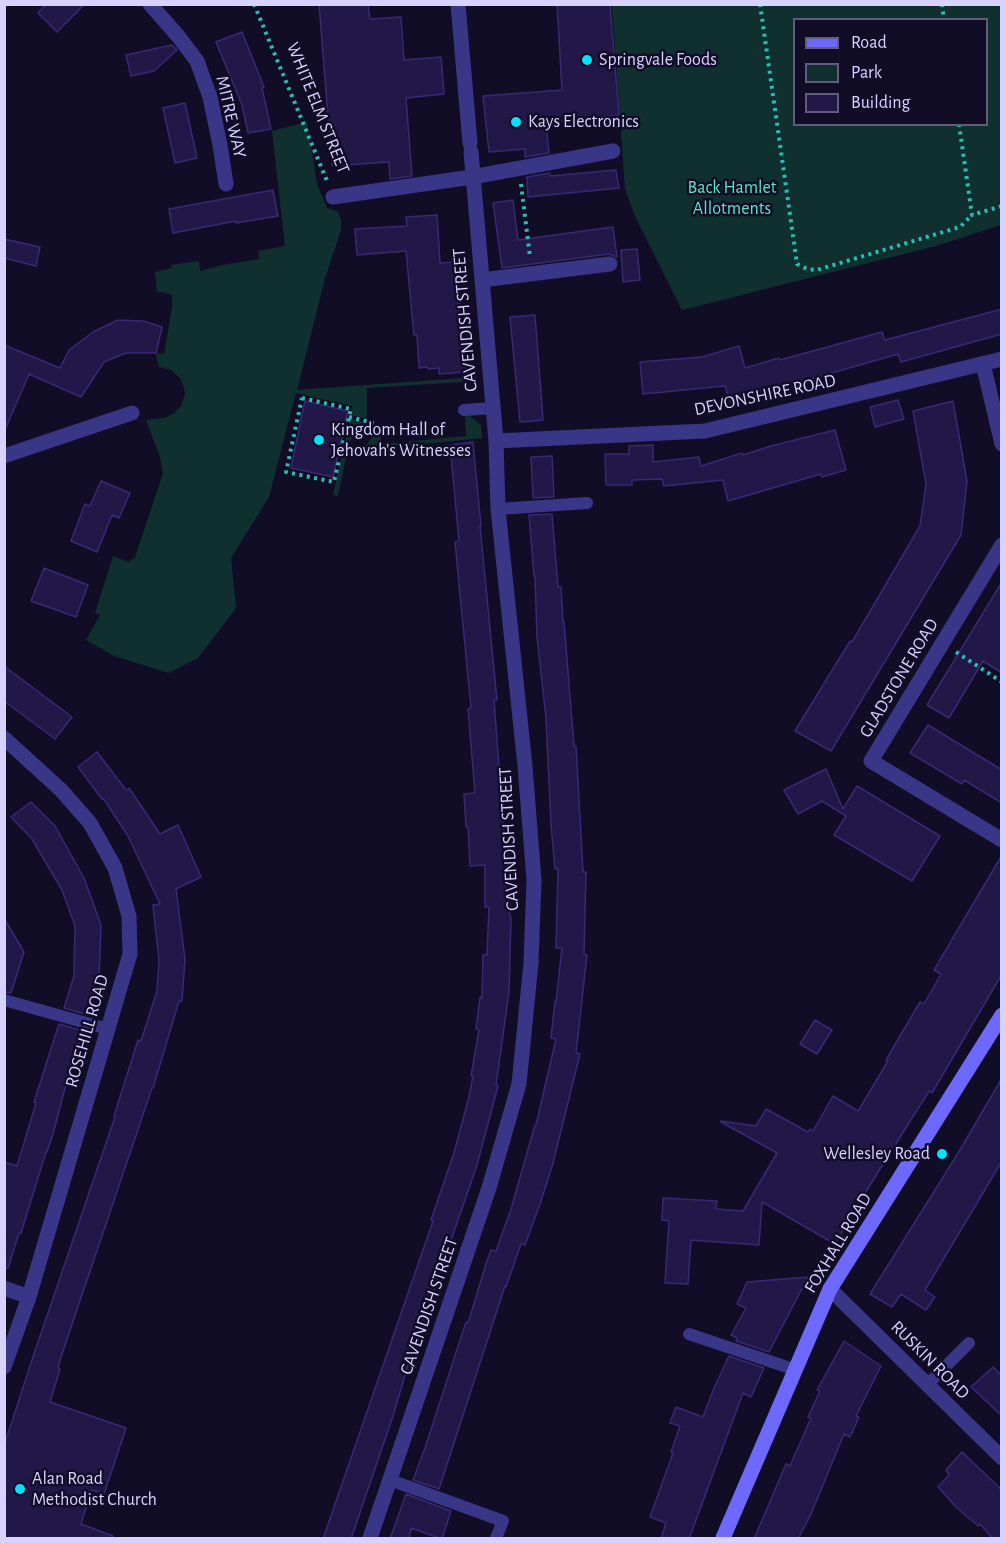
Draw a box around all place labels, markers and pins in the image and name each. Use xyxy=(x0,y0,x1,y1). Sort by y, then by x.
place label: Springvale Foods xyxy=(599,49,717,71)
marker: Springvale Foods xyxy=(580,53,594,67)
place label: Kays Electronics xyxy=(528,111,639,133)
marker: Kays Electronics xyxy=(509,115,523,129)
place label: Kingdom Hall of Jehovah's Witnesses xyxy=(331,419,471,462)
marker: Kingdom Hall of Jehovah's Witnesses xyxy=(312,433,326,447)
place label: Wellesley Road xyxy=(823,1143,930,1165)
marker: Wellesley Road xyxy=(935,1147,949,1161)
place label: Alan Road Methodist Church xyxy=(32,1468,157,1510)
marker: Alan Road Methodist Church xyxy=(13,1482,27,1496)

